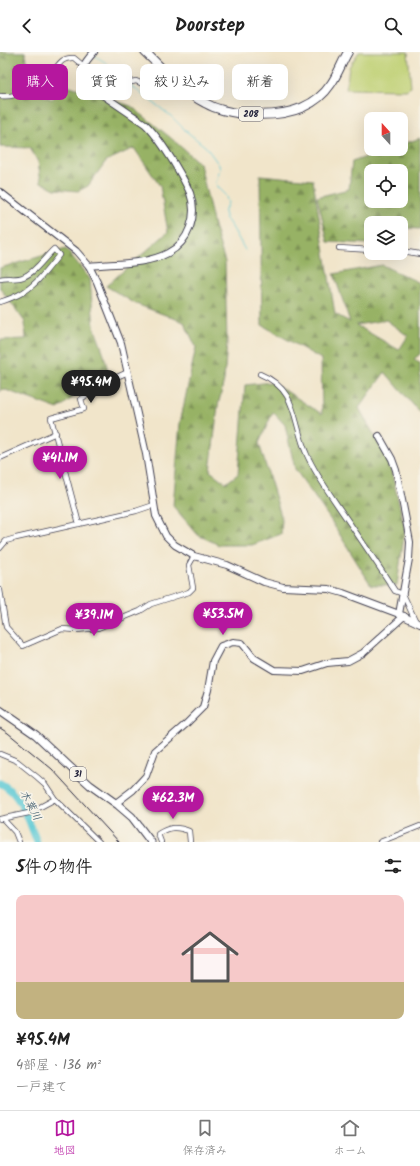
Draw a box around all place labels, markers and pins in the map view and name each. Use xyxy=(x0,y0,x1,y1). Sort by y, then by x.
pin: ¥95.4M xyxy=(58,370,124,404)
pin: ¥41.1M xyxy=(27,446,93,480)
pin: ¥53.5M xyxy=(190,602,256,636)
pin: ¥39.1M xyxy=(61,603,127,637)
pin: ¥62.3M xyxy=(140,786,206,820)

